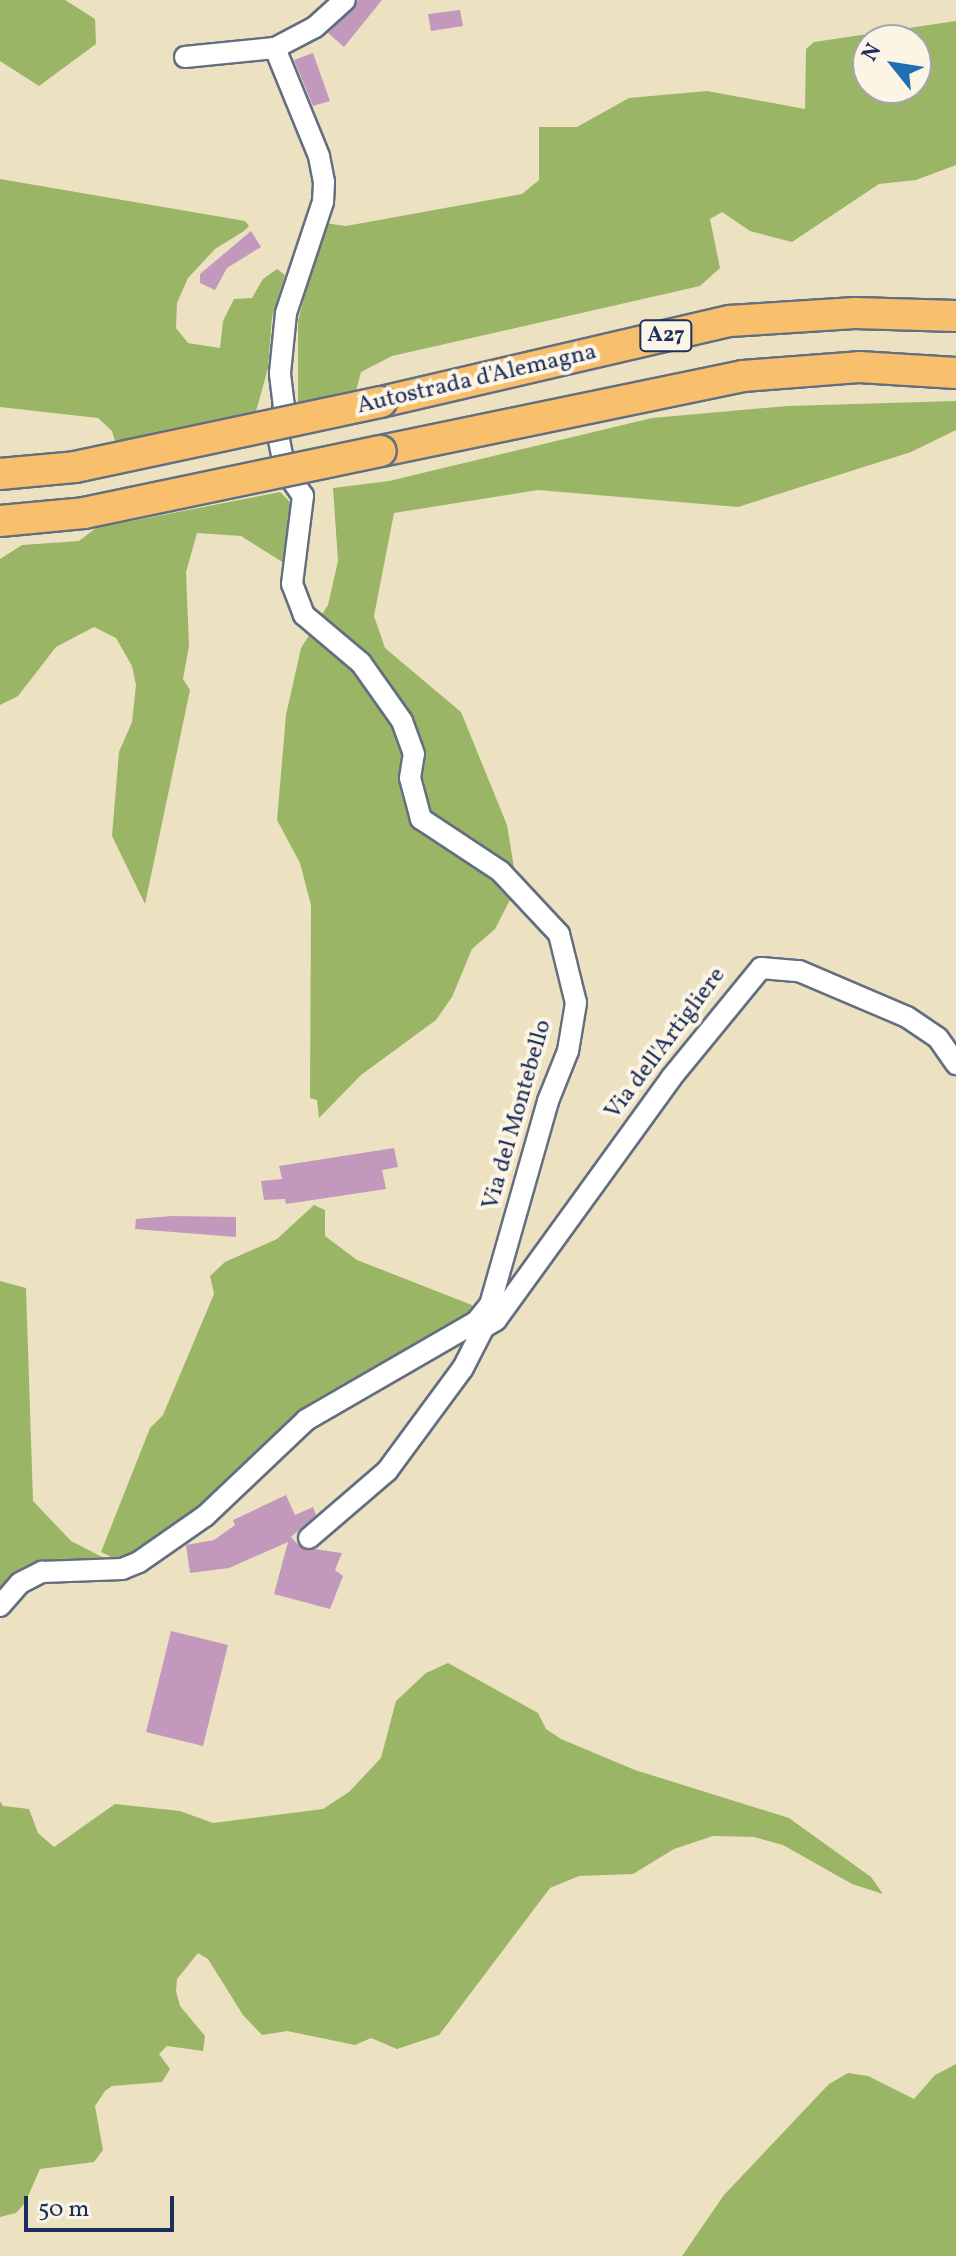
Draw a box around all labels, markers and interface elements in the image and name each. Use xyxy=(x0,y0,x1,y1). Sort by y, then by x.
north arrow xyxy=(852,24,932,104)
text: N xyxy=(855,38,890,67)
road number: A27 xyxy=(638,318,694,354)
street label: Autostrada d'Alemagna xyxy=(354,338,600,422)
street label: Via dell'Artigliere xyxy=(599,962,733,1126)
street label: Via del Montebello xyxy=(477,1017,559,1213)
scale bar xyxy=(28,2180,178,2230)
text: 50 m xyxy=(38,2193,90,2227)

